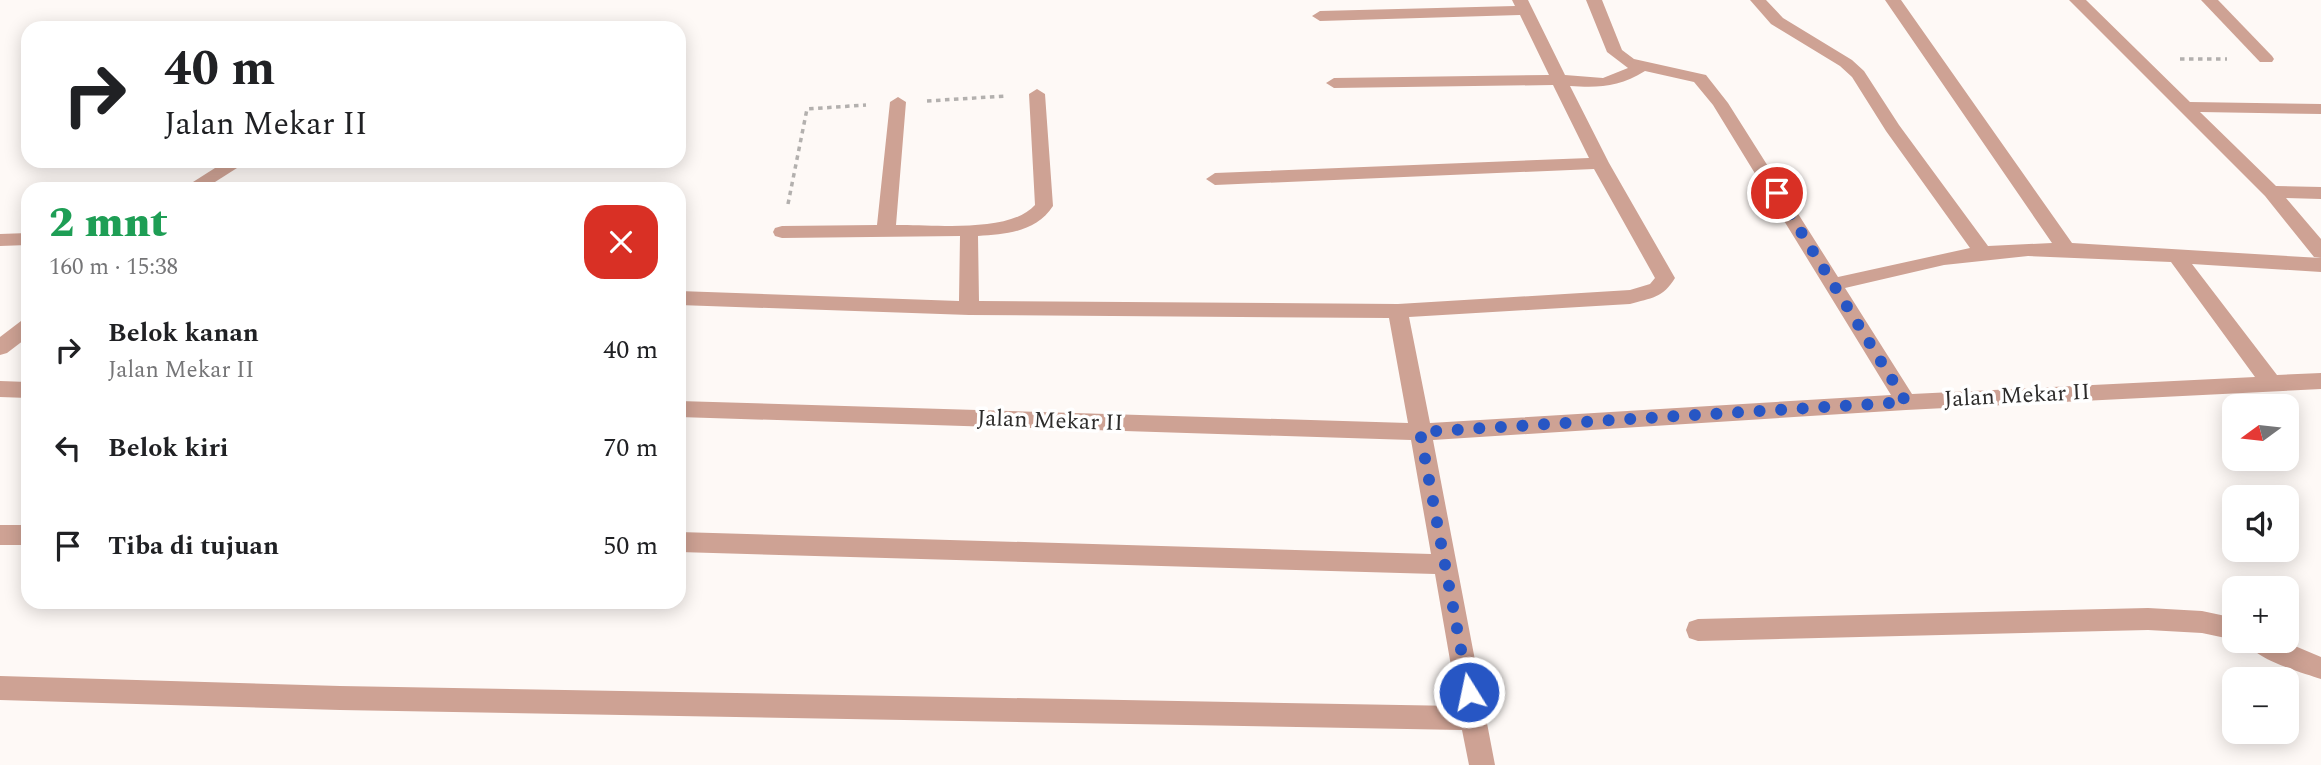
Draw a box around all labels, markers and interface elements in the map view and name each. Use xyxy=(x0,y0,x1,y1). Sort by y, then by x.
text: 40 m xyxy=(164,32,275,107)
icon: right xyxy=(49,49,140,140)
text: Jalan Mekar II xyxy=(164,100,368,149)
pin xyxy=(1747,163,1807,223)
icon: arrive xyxy=(1758,174,1796,212)
text: 2 mnt xyxy=(49,192,168,255)
button: close xyxy=(584,205,658,279)
text: 160 m · 15:38 xyxy=(49,250,178,285)
text: Belok kanan xyxy=(108,313,259,353)
text: 40 m xyxy=(603,330,658,370)
icon: right xyxy=(49,331,87,369)
text: Jalan Mekar II xyxy=(108,353,254,388)
street label: Jalan Mekar II xyxy=(1943,375,2091,417)
north arrow xyxy=(2222,394,2300,471)
map controls xyxy=(2222,394,2299,744)
street label: Jalan Mekar II xyxy=(976,401,1124,441)
text: Belok kiri xyxy=(108,428,228,468)
text: 70 m xyxy=(603,428,658,468)
icon: left xyxy=(49,429,87,467)
button: sound xyxy=(2222,485,2299,562)
text: Tiba di tujuan xyxy=(108,526,279,566)
text: 50 m xyxy=(603,526,658,566)
icon: arrive xyxy=(49,527,87,565)
button: + xyxy=(2222,576,2299,653)
position arrow xyxy=(1432,655,1506,729)
button: − xyxy=(2222,667,2299,744)

